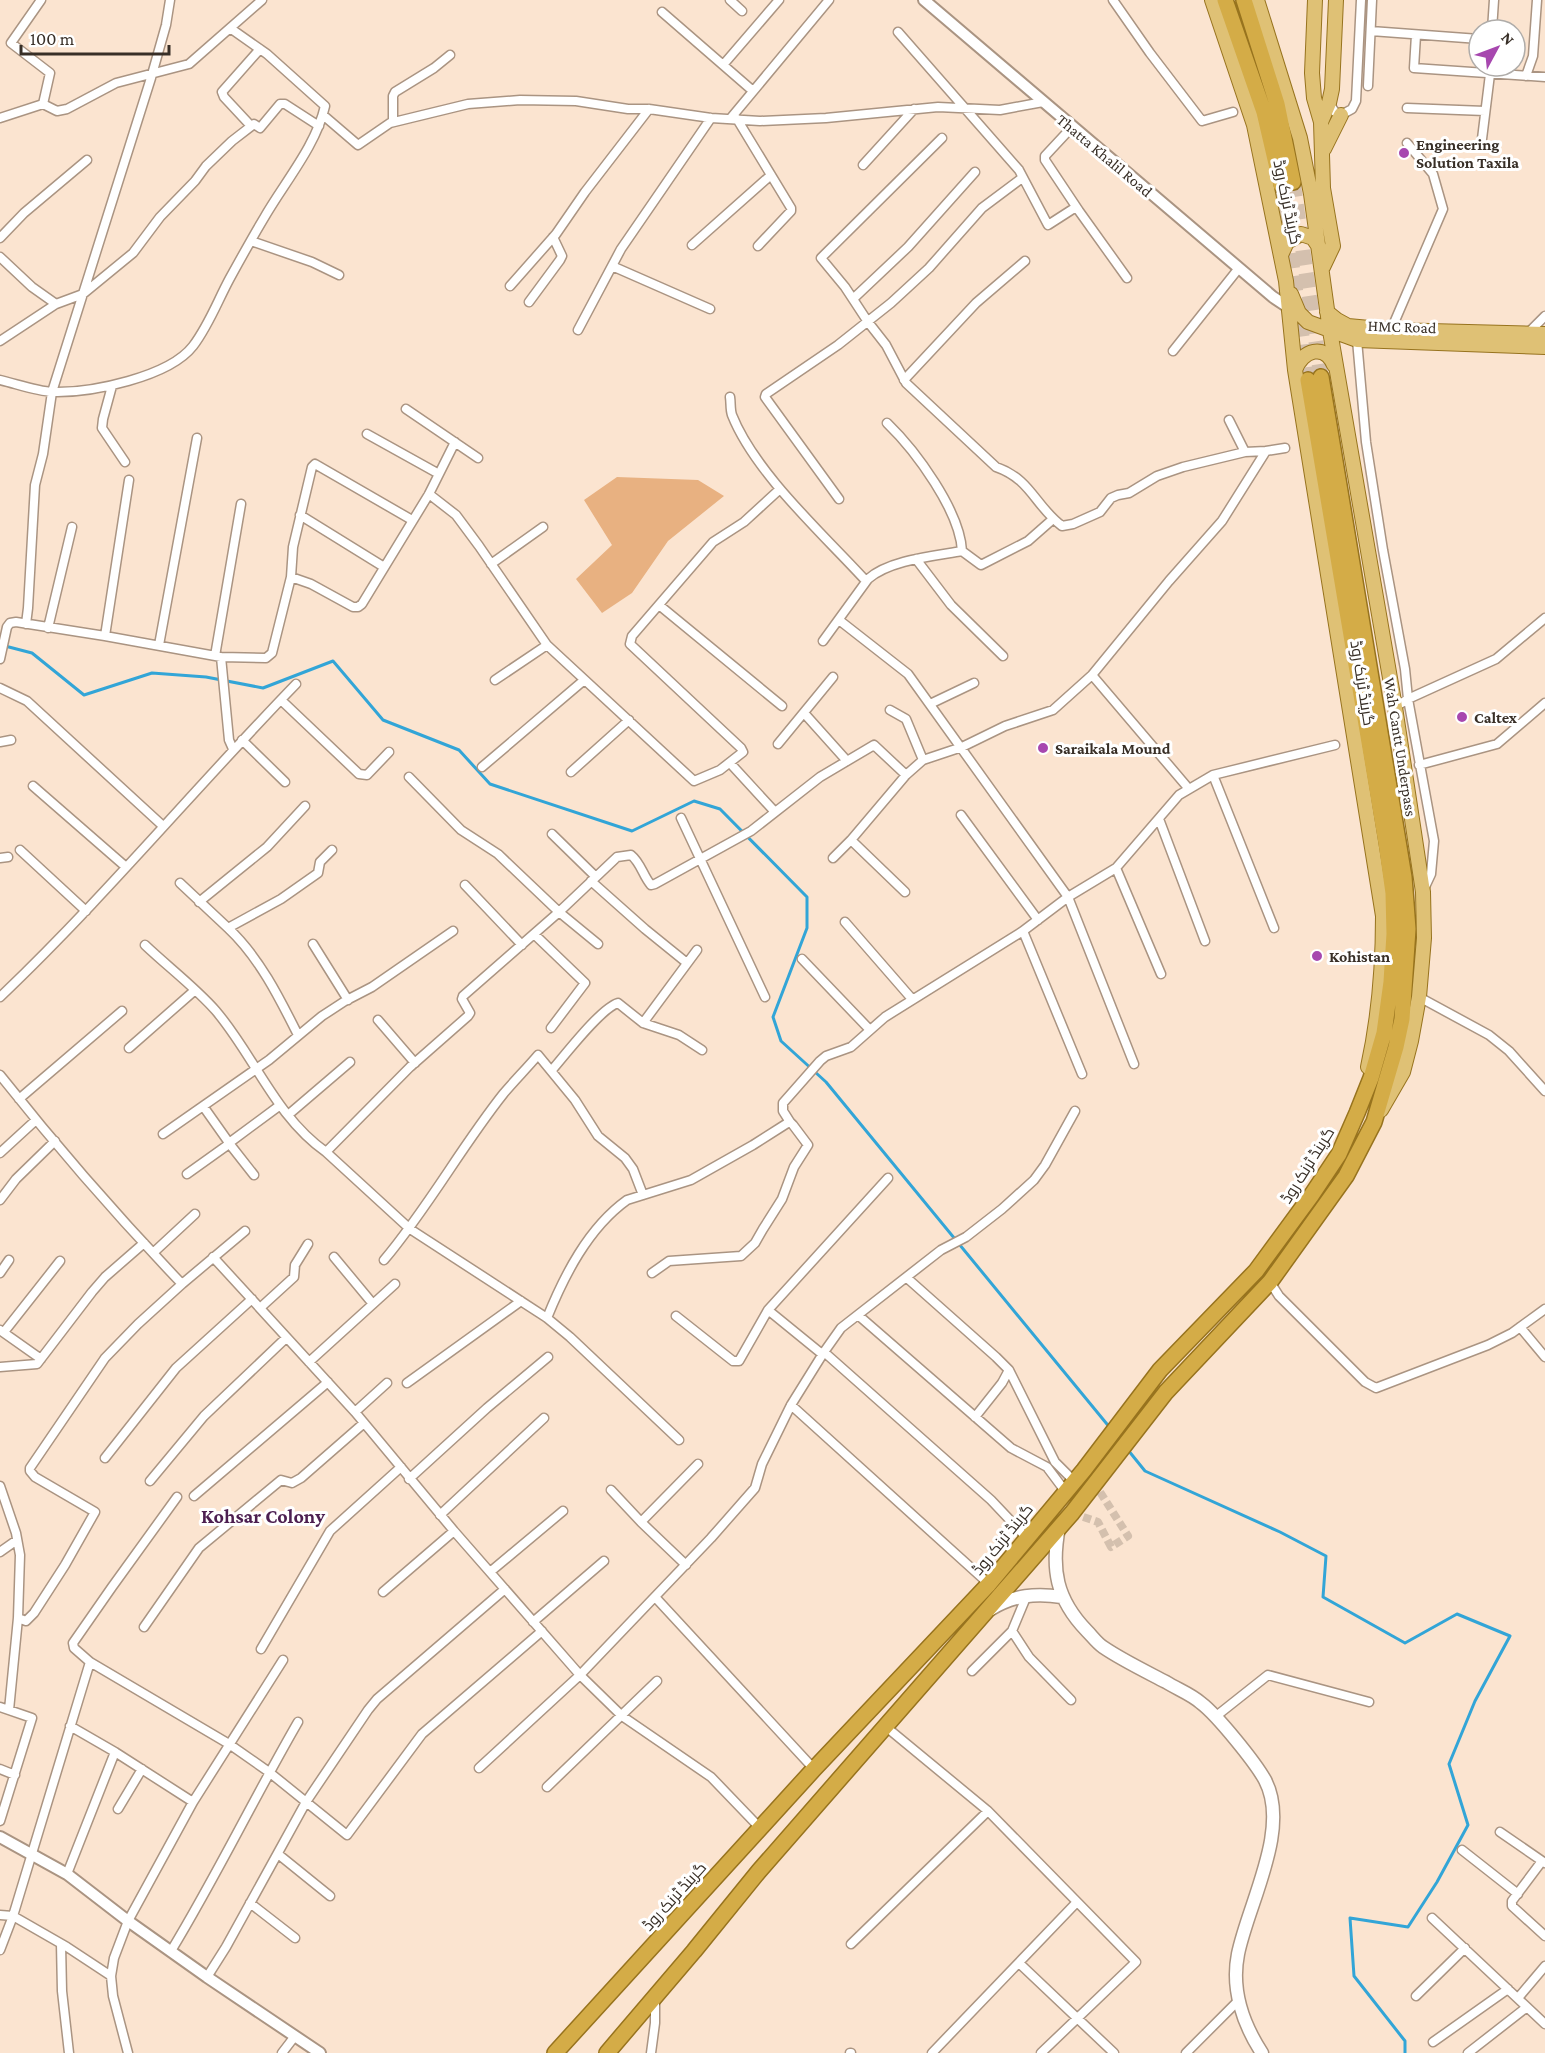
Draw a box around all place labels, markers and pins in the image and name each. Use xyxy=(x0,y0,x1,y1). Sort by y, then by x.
place label: Engineering Solution Taxila xyxy=(1416,136,1519,171)
marker: Engineering Solution Taxila xyxy=(1397,146,1411,160)
place label: Caltex xyxy=(1474,709,1518,726)
marker: Caltex xyxy=(1455,710,1469,724)
place label: Saraikala Mound xyxy=(1055,740,1171,757)
marker: Saraikala Mound xyxy=(1036,741,1050,755)
place label: Kohistan xyxy=(1329,948,1390,965)
marker: Kohistan xyxy=(1310,949,1324,963)

